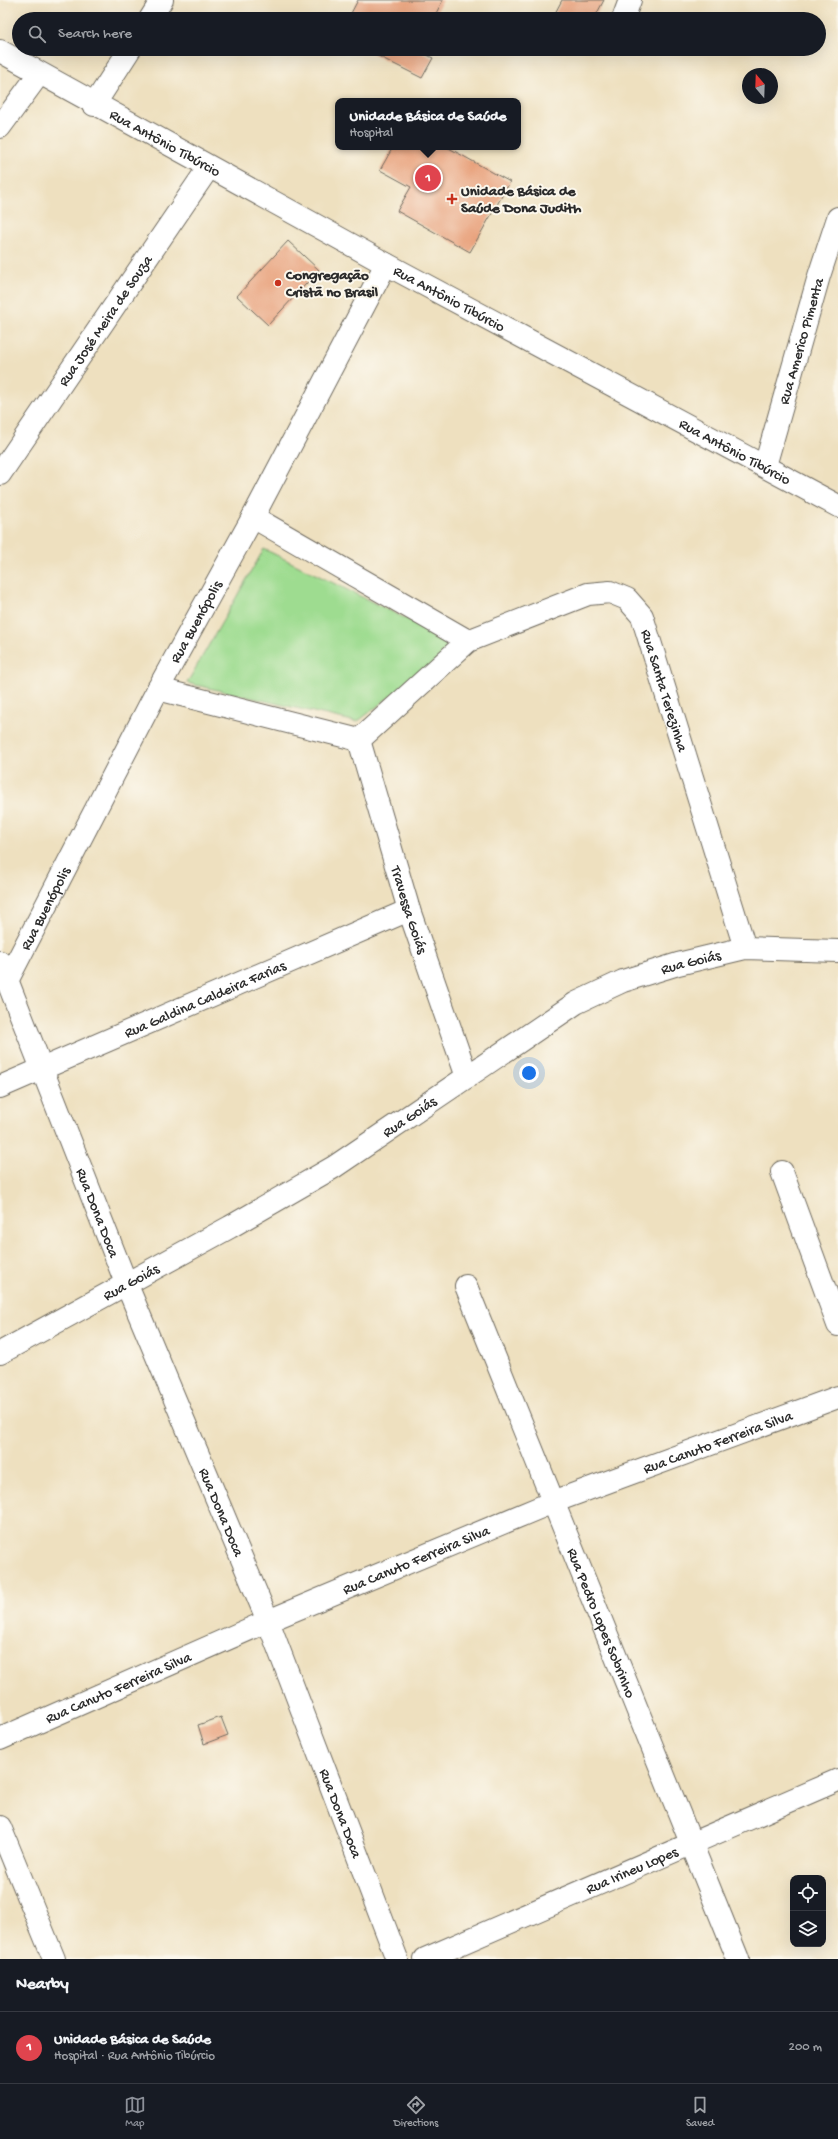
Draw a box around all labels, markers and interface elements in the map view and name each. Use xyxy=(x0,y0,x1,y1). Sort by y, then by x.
search box xyxy=(12,12,826,56)
icon: search xyxy=(26,23,48,45)
text: Search here xyxy=(58,25,132,43)
north arrow xyxy=(742,68,778,104)
popup xyxy=(335,98,521,150)
street label: Rua Antônio Tibúrcio xyxy=(106,106,223,182)
text: Unidade Básica de Saúde xyxy=(350,108,506,126)
text: Hospital xyxy=(350,126,393,141)
pin: 1 xyxy=(415,163,441,193)
place label: Unidade Básica de Saúde Dona Judith xyxy=(461,183,581,218)
marker: Unidade Básica de Saúde Dona Judith xyxy=(446,193,458,205)
street label: Rua José Meira de Souza xyxy=(55,252,158,390)
street label: Rua Antônio Tibúrcio xyxy=(390,263,508,337)
place label: Congregação Cristã no Brasil xyxy=(285,267,379,302)
street label: Rua Americo Pimenta xyxy=(776,276,829,407)
marker: Congregação Cristã no Brasil xyxy=(273,278,283,288)
street label: Rua Antônio Tibúrcio xyxy=(675,416,793,490)
street label: Rua Buenópolis xyxy=(167,578,227,667)
street label: Rua Santa Terezinha xyxy=(636,627,691,755)
street label: Travessa Goiás xyxy=(385,863,431,957)
street label: Rua Buenópolis xyxy=(17,864,76,954)
street label: Rua Goiás xyxy=(659,947,723,980)
street label: Rua Galdina Caldeira Farias xyxy=(122,957,289,1043)
your location xyxy=(519,1063,539,1083)
street label: Rua Goiás xyxy=(380,1093,441,1142)
street label: Rua Dona Doca xyxy=(71,1166,122,1261)
street label: Rua Goiás xyxy=(100,1260,163,1306)
street label: Rua Canuto Ferreira Silva xyxy=(641,1407,796,1479)
street label: Rua Dona Doca xyxy=(194,1466,247,1560)
street label: Rua Canuto Ferreira Silva xyxy=(340,1522,493,1600)
street label: Rua Pedro Lopes Sobrinho xyxy=(562,1546,639,1701)
street label: Rua Canuto Ferreira Silva xyxy=(43,1649,195,1729)
street label: Rua Dona Doca xyxy=(314,1766,365,1862)
street label: Rua Irineu Lopes xyxy=(583,1843,681,1899)
map controls xyxy=(790,1875,826,1947)
button: locate xyxy=(790,1875,826,1911)
button: layers xyxy=(790,1911,826,1947)
text: Nearby xyxy=(16,1975,69,1995)
text: Unidade Básica de Saúde xyxy=(54,2031,211,2049)
text: 1 xyxy=(26,2040,32,2055)
text: 200 m xyxy=(789,2040,822,2055)
text: Hospital · Rua Antônio Tibúrcio xyxy=(54,2049,215,2064)
tab: Map xyxy=(124,2094,146,2130)
tab: Directions xyxy=(394,2094,438,2130)
tab: Saved xyxy=(686,2094,714,2130)

